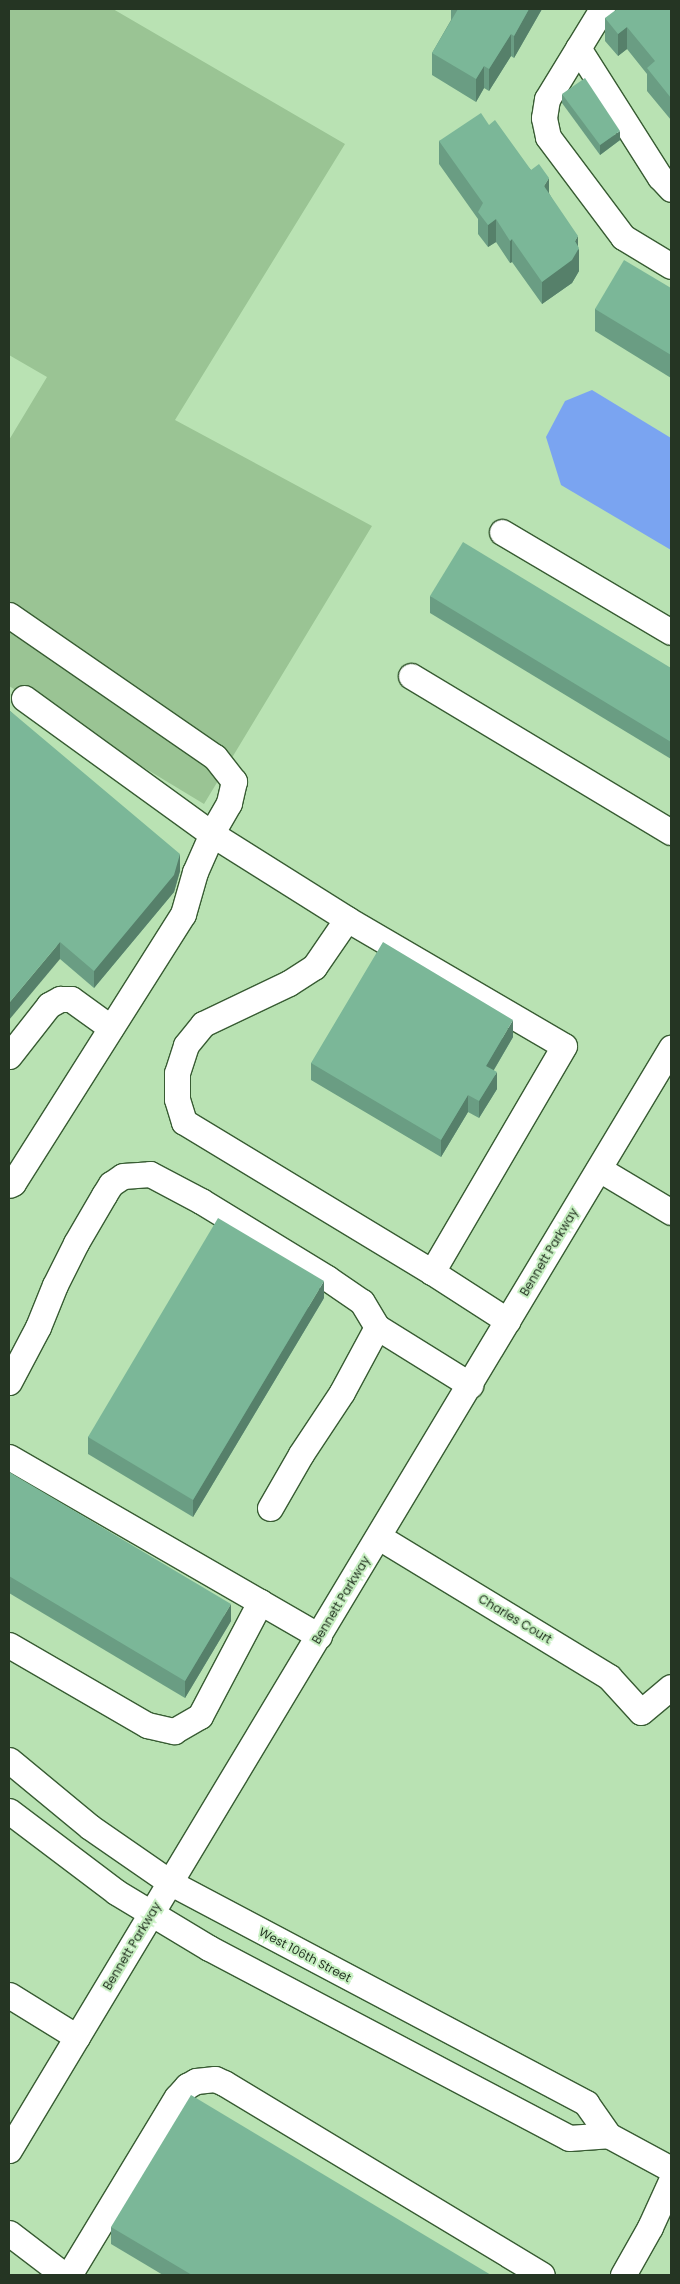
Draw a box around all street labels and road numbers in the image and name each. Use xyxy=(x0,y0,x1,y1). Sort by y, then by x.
street label: Bennett Parkway xyxy=(517,1205,581,1299)
street label: Bennett Parkway xyxy=(309,1553,373,1647)
street label: Charles Court xyxy=(476,1591,554,1647)
street label: Bennett Parkway xyxy=(100,1899,164,1993)
street label: West 106th Street xyxy=(256,1925,354,1985)

